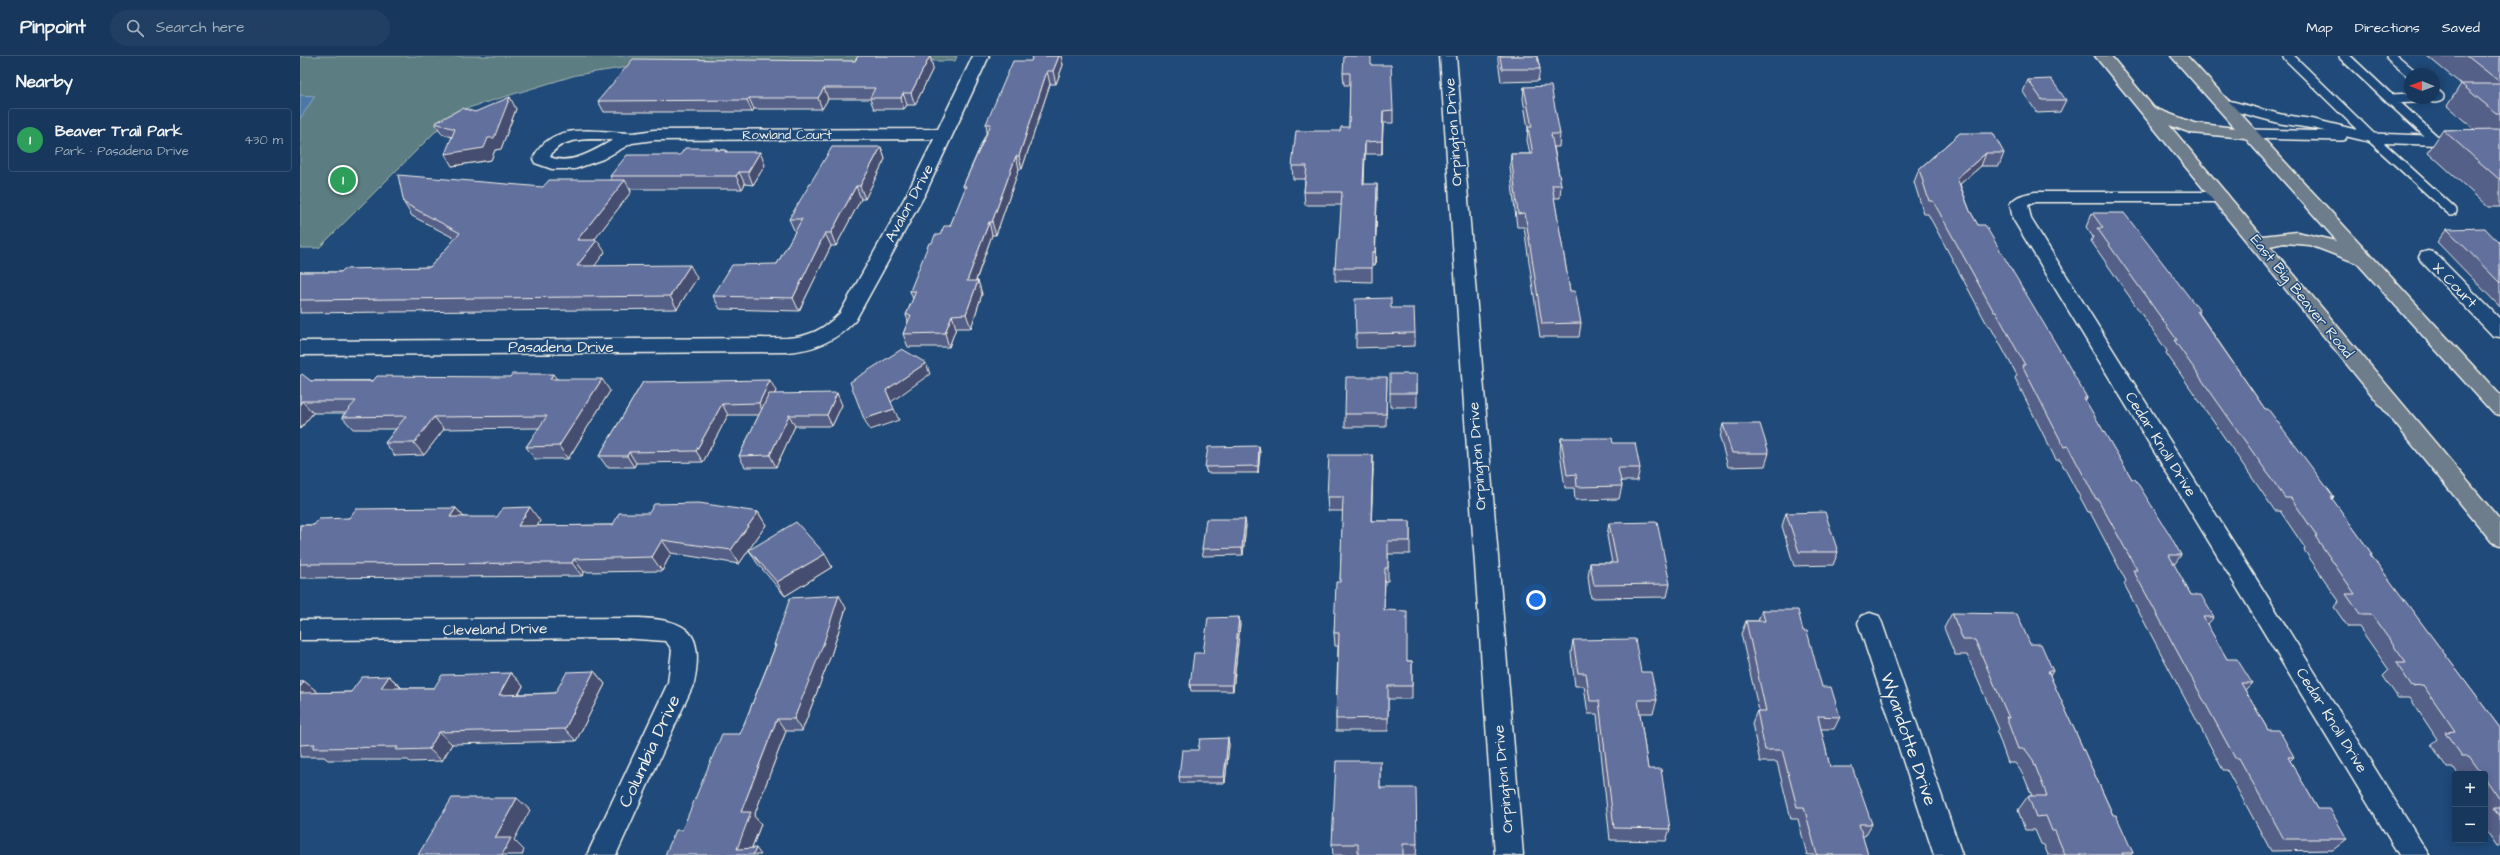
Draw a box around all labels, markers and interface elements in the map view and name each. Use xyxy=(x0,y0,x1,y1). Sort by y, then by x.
search box xyxy=(110,10,390,46)
text: Pinpoint xyxy=(20,14,86,41)
icon: search xyxy=(124,17,146,39)
text: Search here xyxy=(156,17,244,38)
text: Map xyxy=(2306,18,2333,38)
text: Directions xyxy=(2355,18,2420,38)
text: Saved xyxy=(2442,18,2480,38)
north arrow xyxy=(2404,68,2440,104)
text: Nearby xyxy=(16,70,73,94)
street label: Orpington Drive xyxy=(1439,77,1469,187)
text: Beaver Trail Park xyxy=(55,121,182,142)
street label: Rowland Court xyxy=(742,126,833,144)
text: 1 xyxy=(29,131,31,149)
text: 430 m xyxy=(244,131,283,149)
text: Park · Pasadena Drive xyxy=(55,142,189,160)
street label: Avalon Drive xyxy=(880,161,939,246)
pin: 1 xyxy=(330,165,356,195)
street label: East Big Beaver Road xyxy=(2244,230,2358,364)
street label: X Court xyxy=(2428,258,2482,313)
street label: Pasadena Drive xyxy=(508,337,614,358)
street label: Cedar Knoll Drive xyxy=(2120,388,2201,501)
street label: Orpington Drive xyxy=(1463,401,1493,511)
your location xyxy=(1526,590,1546,610)
street label: Cleveland Drive xyxy=(443,618,547,641)
street label: Cedar Knoll Drive xyxy=(2291,664,2372,777)
street label: Wyandotte Drive xyxy=(1873,669,1943,810)
street label: Columbia Drive xyxy=(612,691,687,812)
street label: Orpington Drive xyxy=(1488,724,1520,834)
map controls xyxy=(2452,771,2488,843)
button: + xyxy=(2452,771,2488,807)
button: − xyxy=(2452,807,2488,843)

